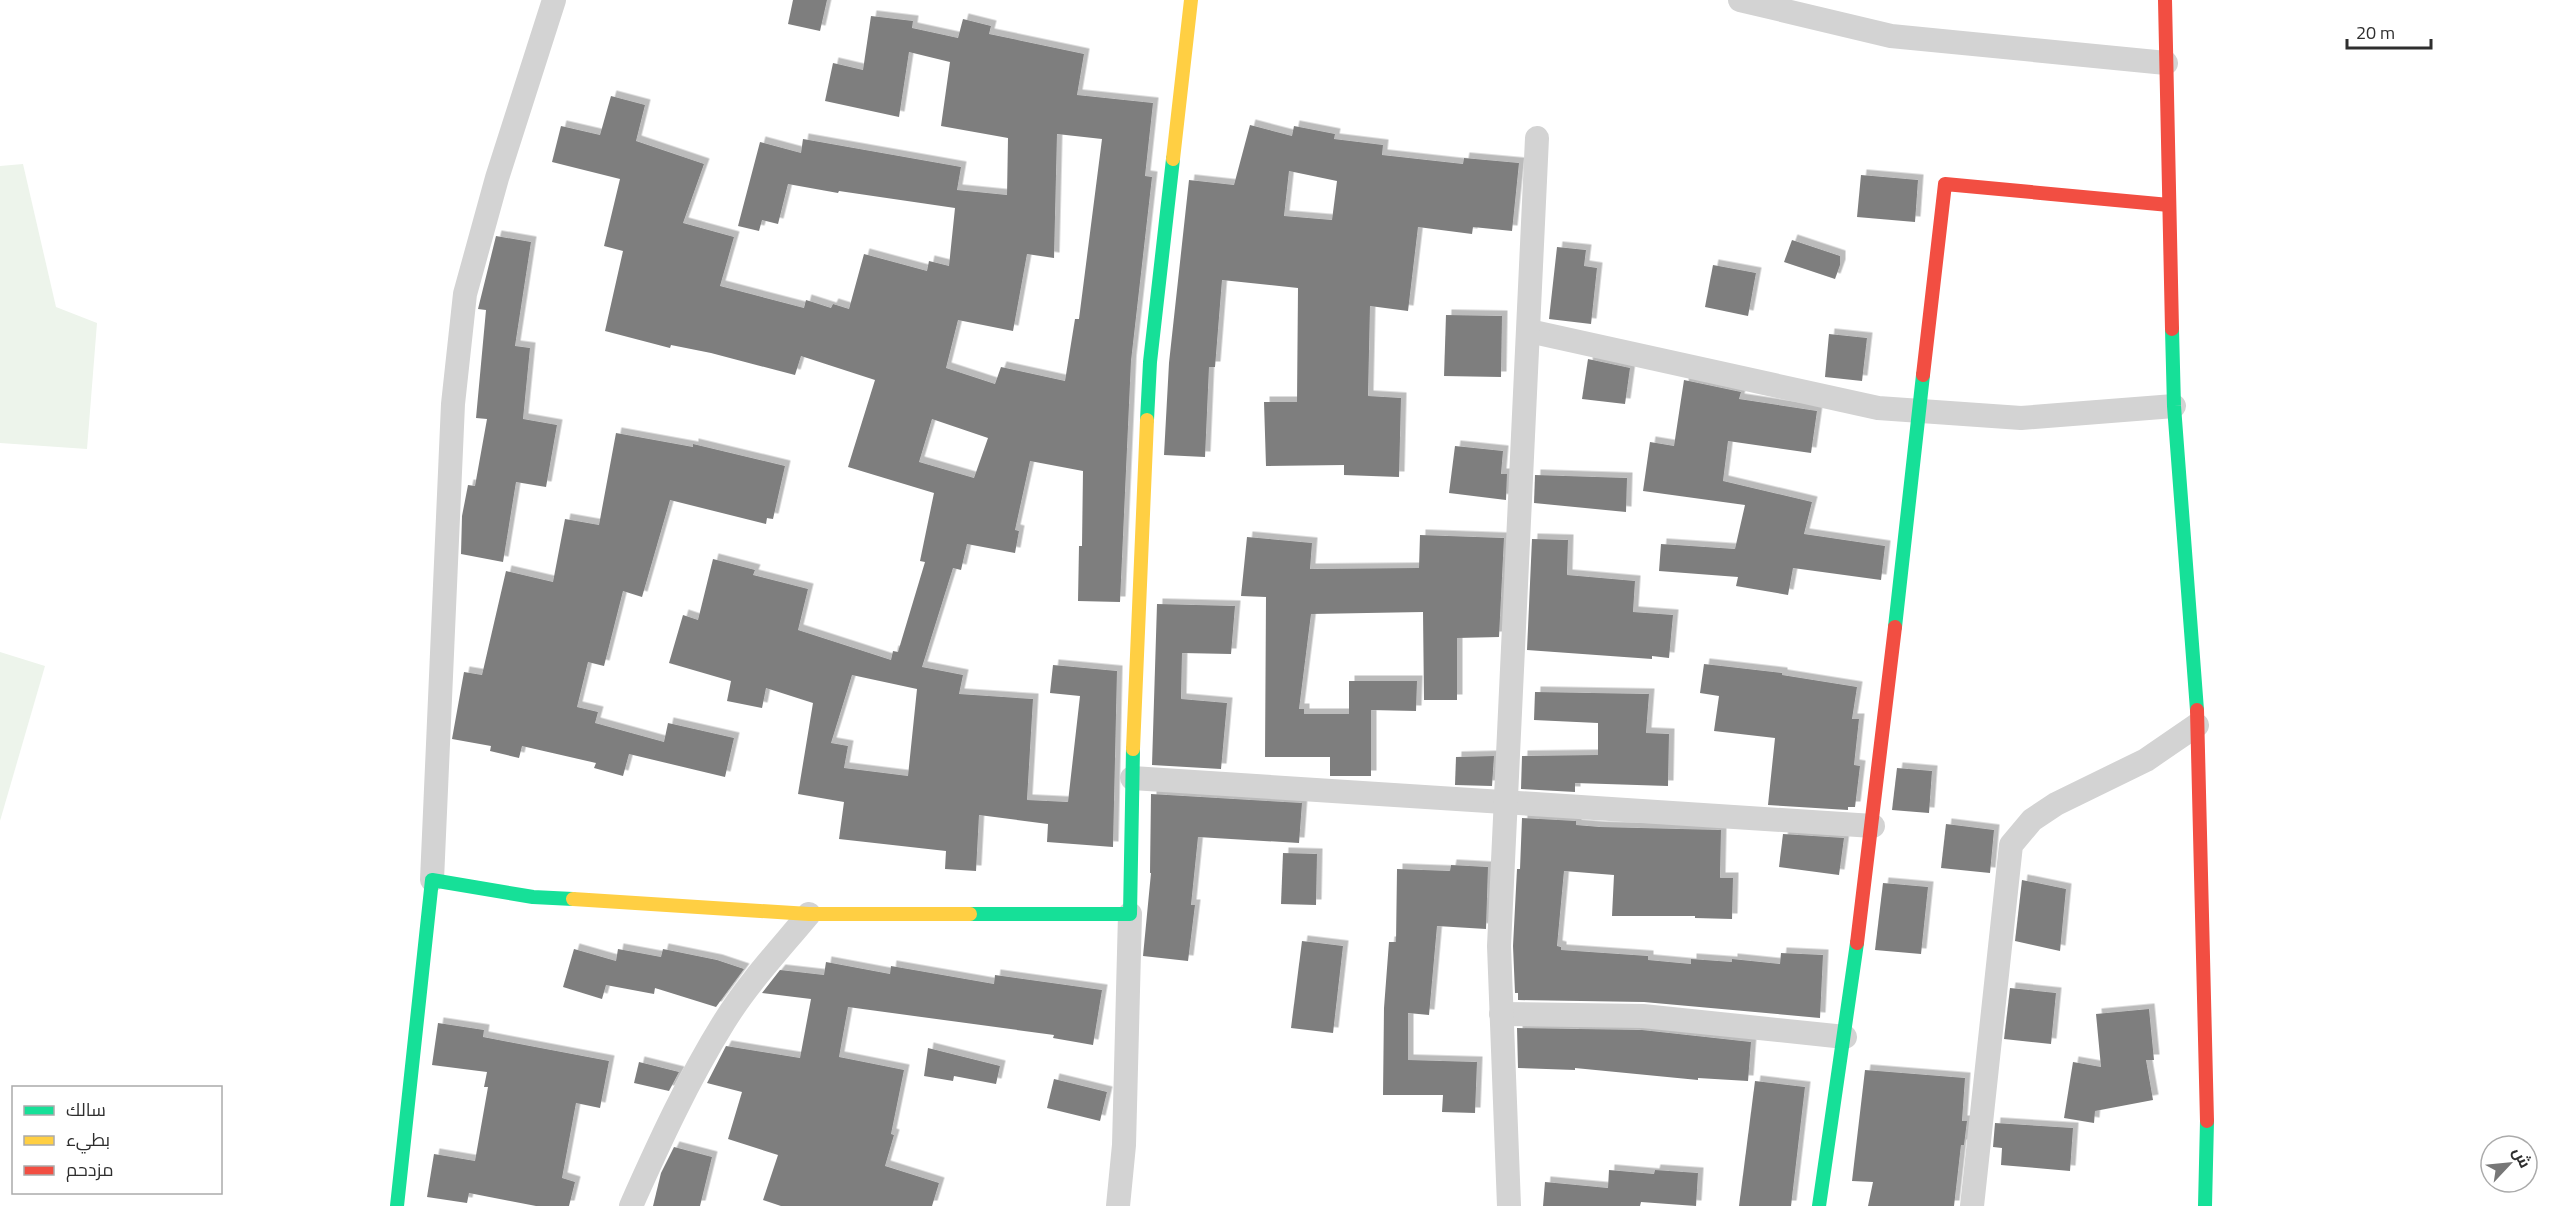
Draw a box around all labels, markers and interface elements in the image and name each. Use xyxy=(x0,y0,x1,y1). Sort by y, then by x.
scale bar xyxy=(2347,12,2431,50)
text: 20 m xyxy=(2356,19,2395,46)
legend xyxy=(12,1086,222,1194)
text: سالك xyxy=(66,1096,106,1123)
text: بطيء xyxy=(66,1126,110,1154)
north arrow xyxy=(2479,1134,2539,1194)
text: ش xyxy=(2507,1143,2538,1172)
text: مزدحم xyxy=(66,1156,114,1183)

